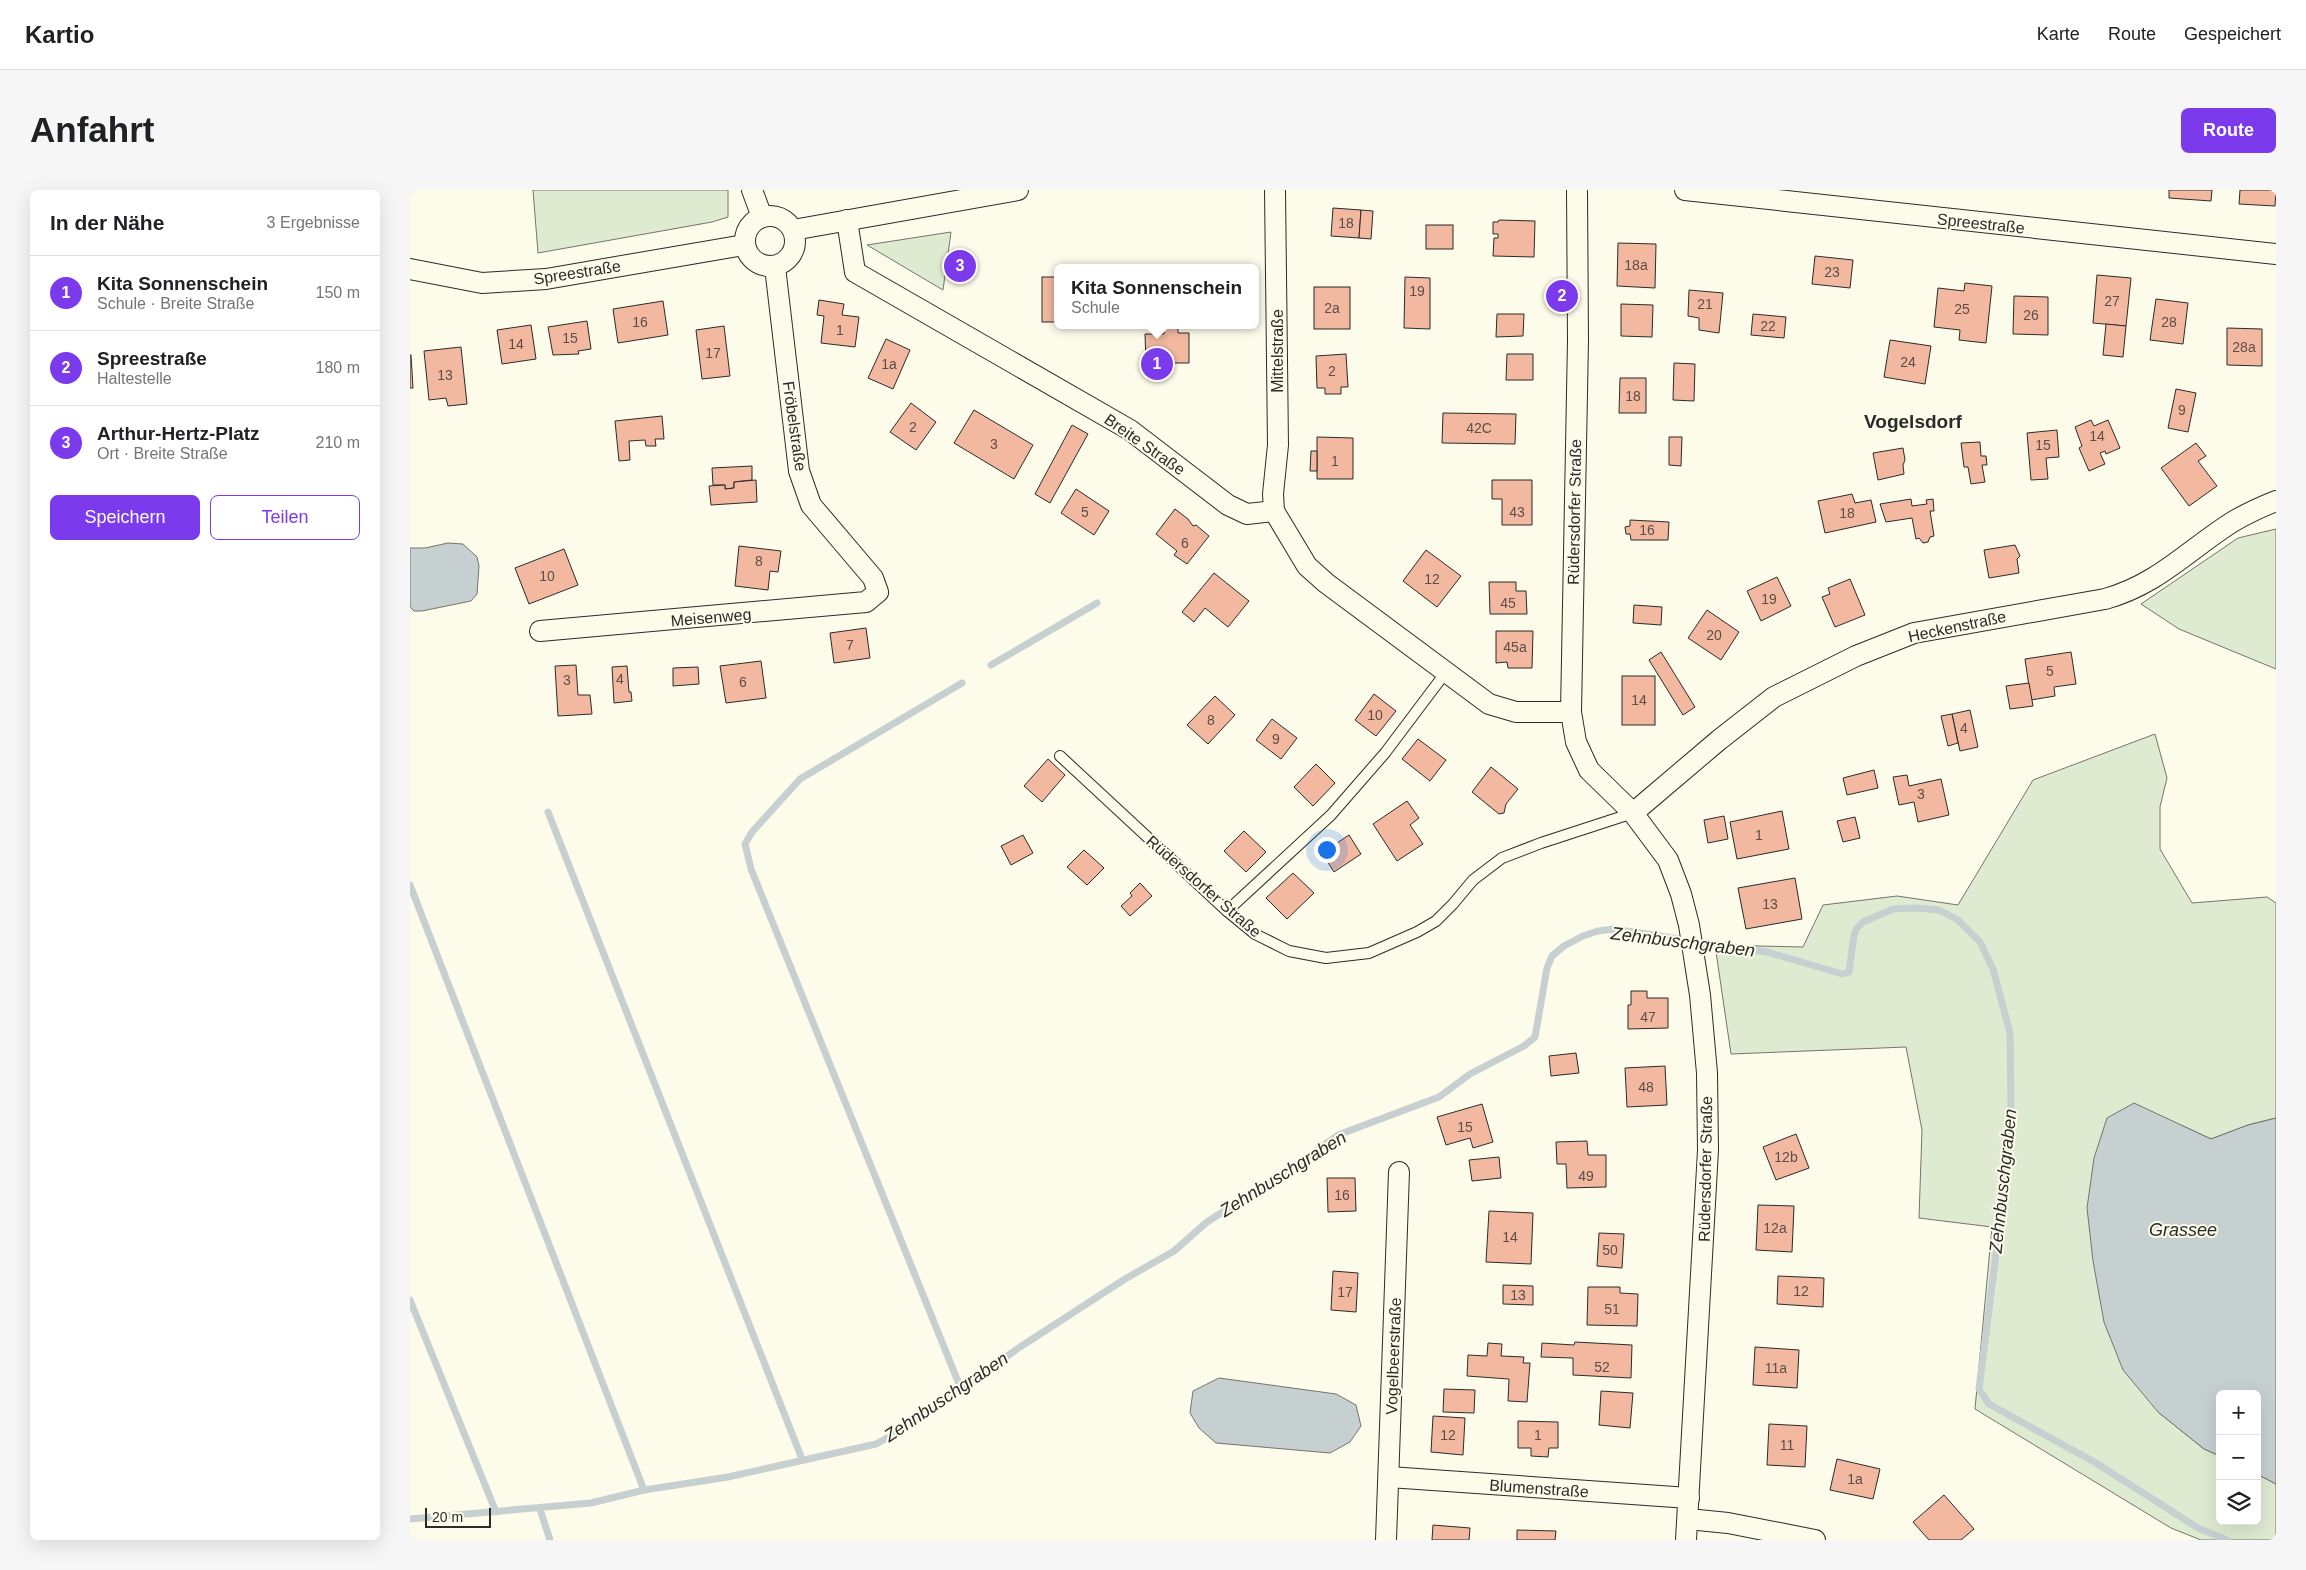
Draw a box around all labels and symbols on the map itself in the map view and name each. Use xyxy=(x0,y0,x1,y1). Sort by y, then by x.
street label: Spreestraße xyxy=(1936,210,2026,237)
house number: 18 xyxy=(1338,215,1354,231)
pin: 3 xyxy=(944,247,976,285)
street label: Spreestraße xyxy=(532,257,622,288)
house number: 18a xyxy=(1624,257,1648,273)
house number: 23 xyxy=(1824,264,1840,280)
pin: 2 xyxy=(1546,277,1578,315)
house number: 19 xyxy=(1409,283,1425,299)
house number: 27 xyxy=(2104,293,2120,309)
house number: 21 xyxy=(1697,296,1713,312)
house number: 2a xyxy=(1324,300,1340,316)
house number: 25 xyxy=(1954,301,1970,317)
house number: 26 xyxy=(2023,307,2039,323)
street label: Mittelstraße xyxy=(1269,309,1286,393)
house number: 16 xyxy=(632,314,648,330)
house number: 28 xyxy=(2161,314,2177,330)
house number: 22 xyxy=(1760,318,1776,334)
house number: 1 xyxy=(836,322,844,338)
house number: 15 xyxy=(562,330,578,346)
house number: 14 xyxy=(508,336,524,352)
house number: 28a xyxy=(2232,339,2256,355)
house number: 17 xyxy=(705,345,721,361)
pin: 1 xyxy=(1141,345,1173,383)
house number: 24 xyxy=(1900,354,1916,370)
house number: 1a xyxy=(881,356,897,372)
house number: 2 xyxy=(1328,363,1336,379)
house number: 13 xyxy=(437,367,453,383)
street label: Fröbelstraße xyxy=(780,380,809,472)
house number: 18 xyxy=(1625,388,1641,404)
house number: 9 xyxy=(2178,402,2186,418)
street label: Breite Straße xyxy=(1101,410,1188,478)
district label: Vogelsdorf xyxy=(1864,411,1963,432)
house number: 2 xyxy=(909,419,917,435)
house number: 42C xyxy=(1466,420,1492,436)
house number: 14 xyxy=(2089,428,2105,444)
house number: 3 xyxy=(990,436,998,452)
house number: 15 xyxy=(2035,437,2051,453)
street label: Rüdersdorfer Straße xyxy=(1565,439,1584,585)
house number: 1 xyxy=(1331,453,1339,469)
house number: 5 xyxy=(1081,504,1089,520)
house number: 43 xyxy=(1509,504,1525,520)
house number: 18 xyxy=(1839,505,1855,521)
house number: 16 xyxy=(1639,522,1655,538)
house number: 6 xyxy=(1181,535,1189,551)
house number: 8 xyxy=(755,553,763,569)
house number: 10 xyxy=(539,568,555,584)
house number: 12 xyxy=(1424,571,1440,587)
house number: 19 xyxy=(1761,591,1777,607)
house number: 45 xyxy=(1500,595,1516,611)
street label: Meisenweg xyxy=(670,606,752,629)
street label: Heckenstraße xyxy=(1907,608,2008,645)
house number: 20 xyxy=(1706,627,1722,643)
house number: 7 xyxy=(846,637,854,653)
house number: 45a xyxy=(1503,639,1527,655)
house number: 5 xyxy=(2046,663,2054,679)
house number: 4 xyxy=(616,671,624,687)
house number: 3 xyxy=(563,672,571,688)
house number: 6 xyxy=(739,674,747,690)
house number: 14 xyxy=(1631,692,1647,708)
house number: 10 xyxy=(1367,707,1383,723)
house number: 8 xyxy=(1207,712,1215,728)
house number: 4 xyxy=(1960,720,1968,736)
house number: 9 xyxy=(1272,731,1280,747)
house number: 3 xyxy=(1917,786,1925,802)
house number: 1 xyxy=(1755,827,1763,843)
street label: Rüdersdorfer Straße xyxy=(1143,832,1264,941)
your location xyxy=(1314,837,1340,863)
house number: 13 xyxy=(1762,896,1778,912)
water label: Zehnbuschgraben xyxy=(1609,923,1756,961)
house number: 47 xyxy=(1640,1009,1656,1025)
house number: 48 xyxy=(1638,1079,1654,1095)
street label: Rüdersdorfer Straße xyxy=(1696,1096,1715,1242)
water label: Zehnbuschgraben xyxy=(1985,1108,2021,1255)
house number: 15 xyxy=(1457,1119,1473,1135)
water label: Zehnbuschgraben xyxy=(1215,1127,1350,1221)
house number: 12b xyxy=(1774,1149,1798,1165)
house number: 49 xyxy=(1578,1168,1594,1184)
house number: 16 xyxy=(1334,1187,1350,1203)
house number: 12a xyxy=(1763,1220,1787,1236)
water label: Grassee xyxy=(2149,1220,2217,1240)
house number: 14 xyxy=(1502,1229,1518,1245)
house number: 50 xyxy=(1602,1242,1618,1258)
house number: 12 xyxy=(1793,1283,1809,1299)
house number: 17 xyxy=(1337,1284,1353,1300)
house number: 13 xyxy=(1510,1287,1526,1303)
street label: Vogelbeerstraße xyxy=(1383,1297,1404,1415)
house number: 51 xyxy=(1604,1301,1620,1317)
water label: Zehnbuschgraben xyxy=(879,1348,1012,1446)
house number: 52 xyxy=(1594,1359,1610,1375)
house number: 11a xyxy=(1765,1360,1787,1376)
house number: 12 xyxy=(1440,1427,1456,1443)
house number: 1 xyxy=(1534,1427,1542,1443)
house number: 11 xyxy=(1780,1437,1794,1453)
house number: 1a xyxy=(1847,1471,1863,1487)
street label: Blumenstraße xyxy=(1489,1477,1589,1500)
scale bar xyxy=(425,1505,491,1528)

